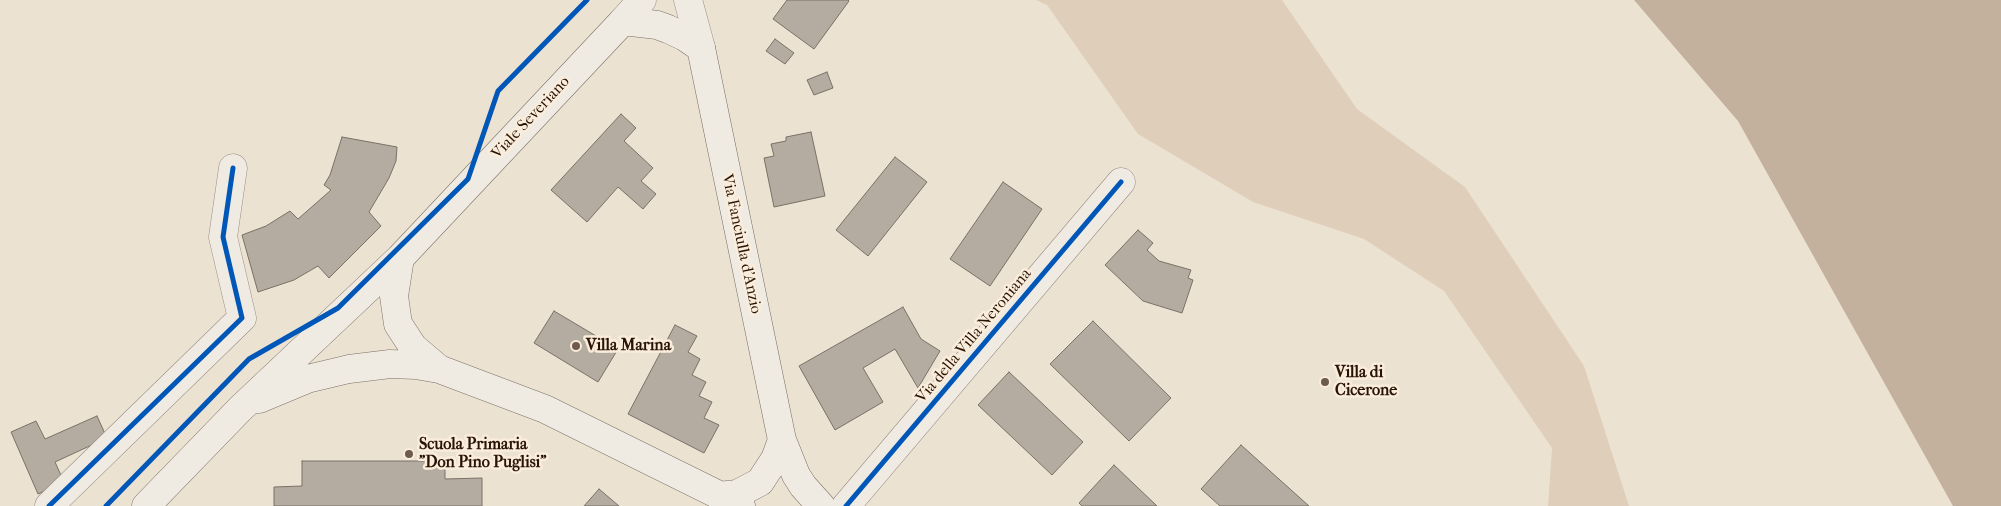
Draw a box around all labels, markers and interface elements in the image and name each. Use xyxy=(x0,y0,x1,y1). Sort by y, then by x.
street label: Viale Severiano xyxy=(488,73,574,163)
street label: Via Fanciulla d'Anzio xyxy=(717,172,765,316)
street label: Via della Villa Neroniana xyxy=(912,265,1036,407)
place label: Villa Marina xyxy=(586,336,671,356)
marker: Villa Marina xyxy=(570,340,582,352)
place label: Villa di Cicerone xyxy=(1335,363,1397,401)
marker: Villa di Cicerone xyxy=(1319,376,1331,388)
place label: Scuola Primaria "Don Pino Puglisi" xyxy=(419,435,547,473)
marker: Scuola Primaria "Don Pino Puglisi" xyxy=(403,448,415,460)

